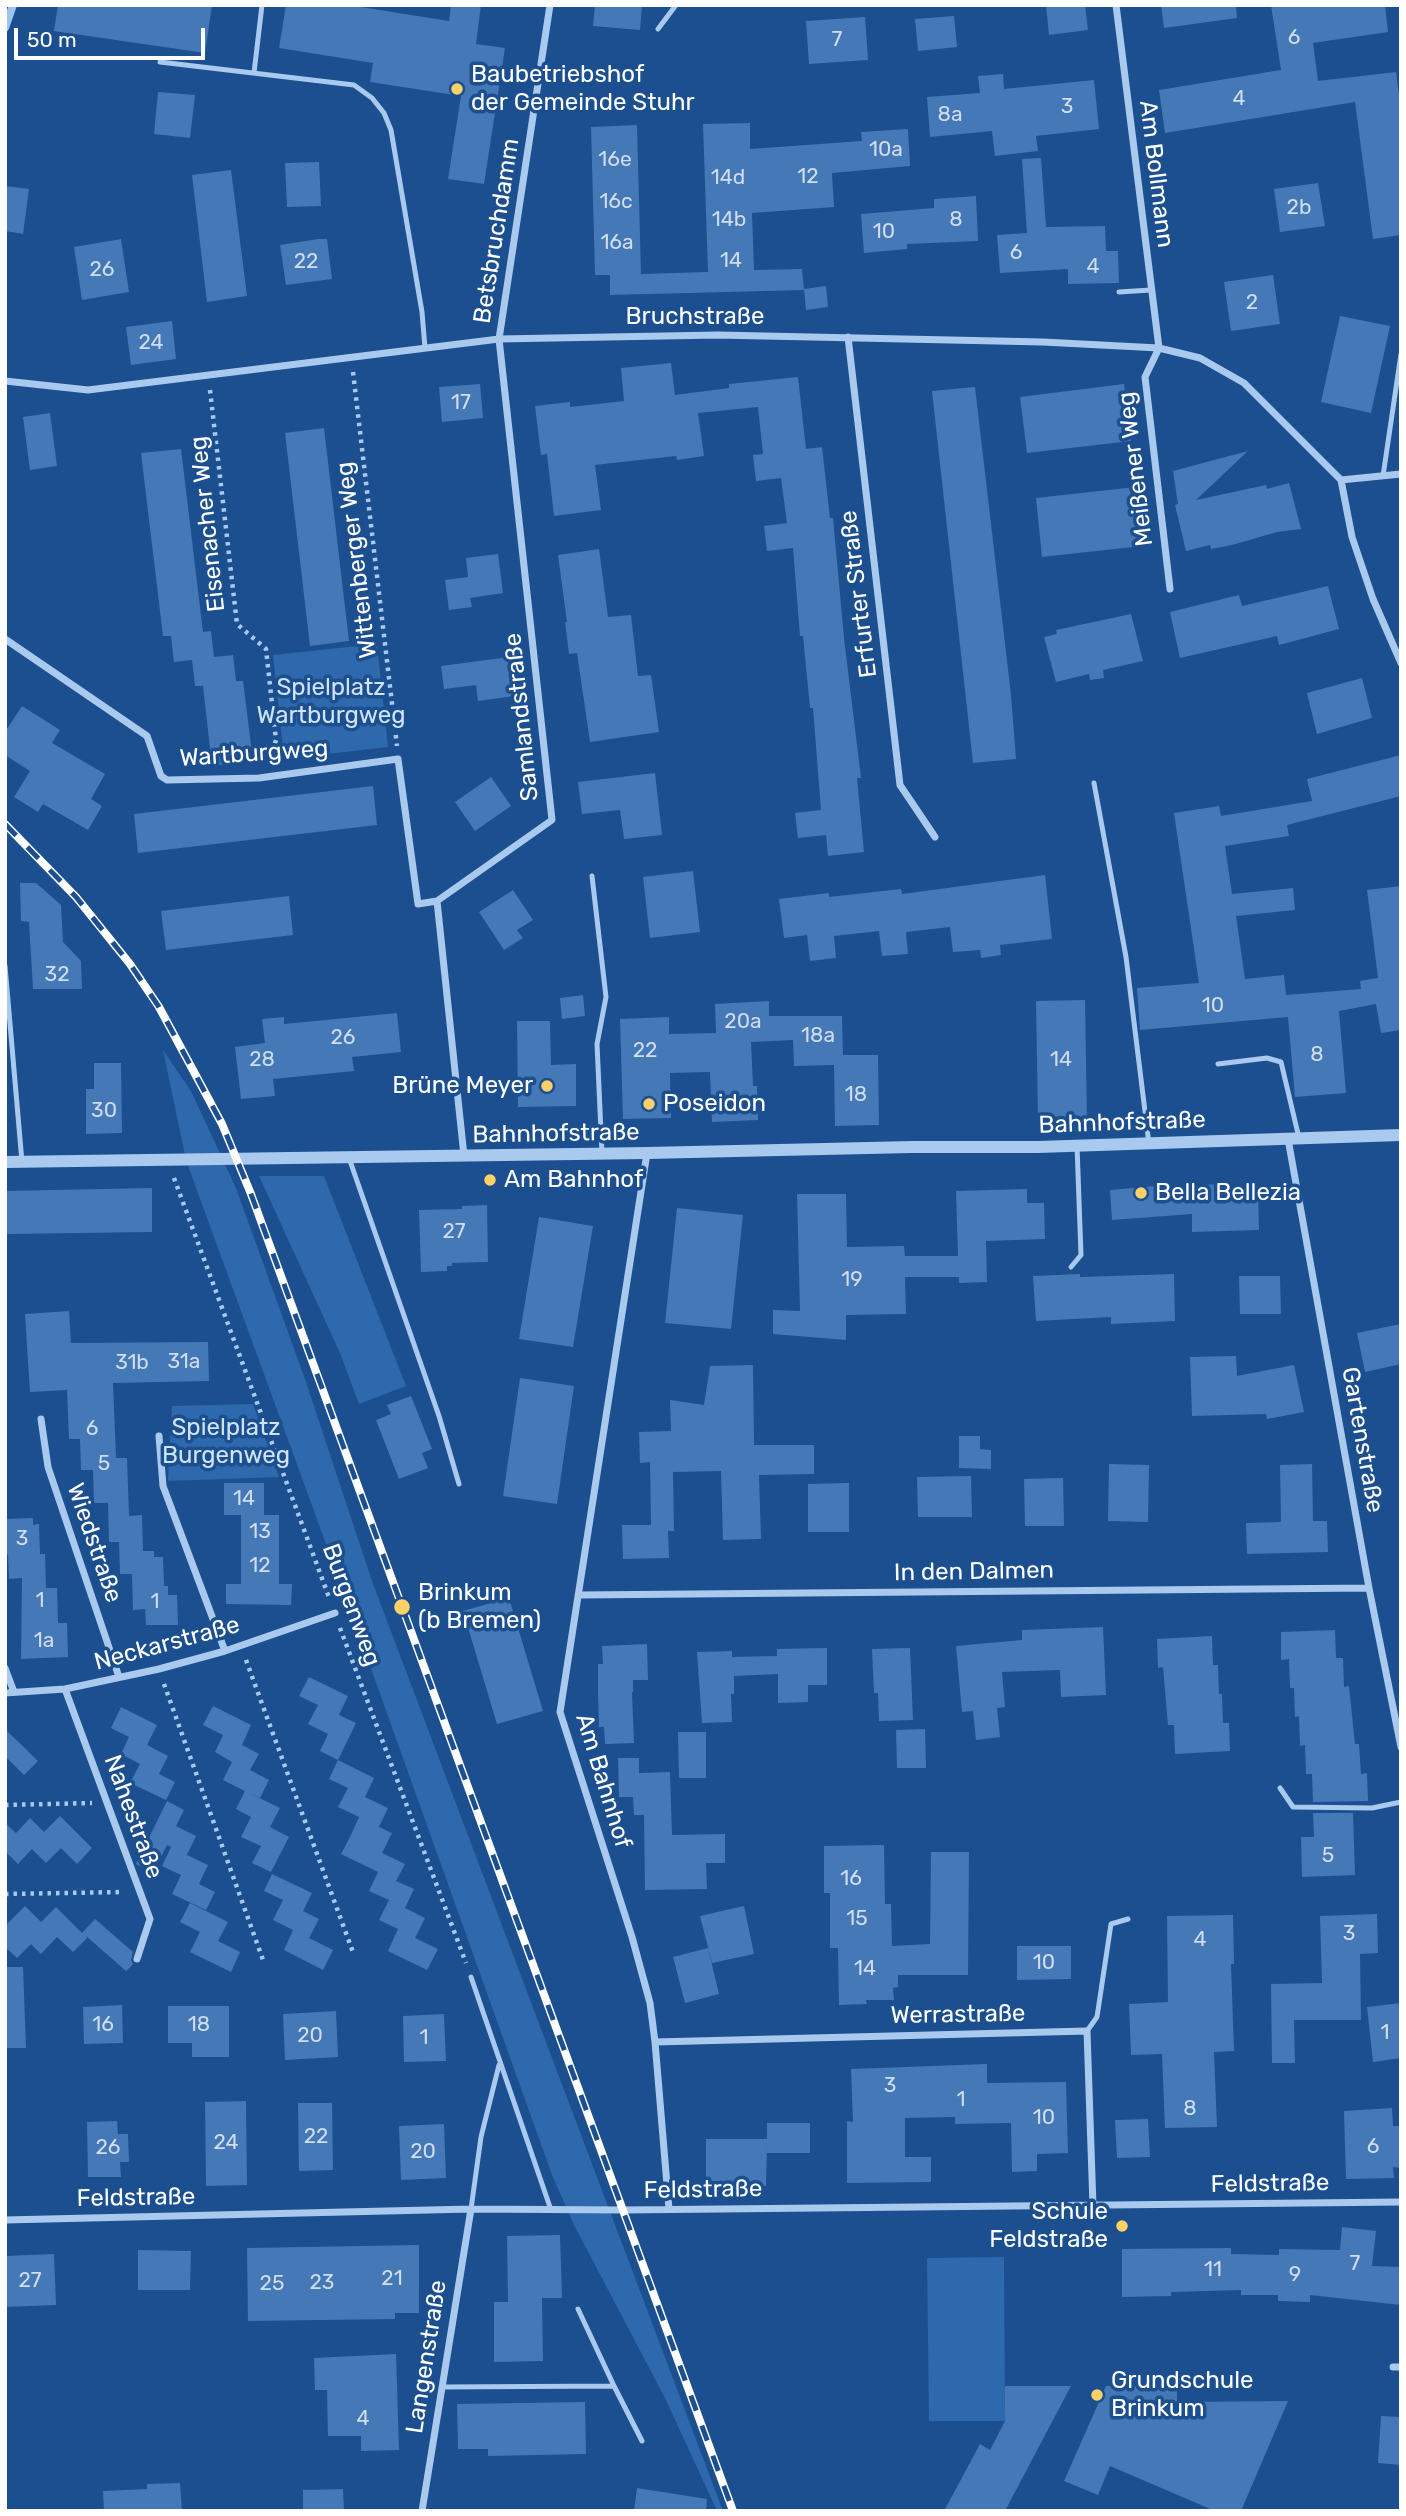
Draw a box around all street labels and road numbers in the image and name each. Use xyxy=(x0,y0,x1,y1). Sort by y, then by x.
street label: Am Bollmann xyxy=(1133,99,1179,249)
street label: Betsbruchdamm xyxy=(468,136,526,326)
street label: Bruchstraße xyxy=(626,303,764,331)
street label: Meißener Weg xyxy=(1112,390,1160,548)
street label: Eisenacher Weg xyxy=(184,435,232,613)
street label: Wittenberger Weg xyxy=(331,460,383,660)
street label: Erfurter Straße xyxy=(834,509,884,679)
street label: Samlandstraße xyxy=(499,632,545,802)
street label: Wartburgweg xyxy=(179,734,329,774)
street label: Bahnhofstraße xyxy=(1038,1106,1206,1140)
street label: Bahnhofstraße xyxy=(472,1118,640,1150)
street label: Gartenstraße xyxy=(1335,1365,1389,1515)
street label: Wiedstraße xyxy=(60,1480,128,1606)
street label: Burgenweg xyxy=(316,1540,386,1670)
street label: In den Dalmen xyxy=(894,1556,1054,1588)
street label: Neckarstraße xyxy=(91,1611,243,1677)
street label: Am Bahnhof xyxy=(569,1710,637,1852)
street label: Nahestraße xyxy=(97,1751,169,1883)
street label: Werrastraße xyxy=(890,1999,1026,2031)
street label: Feldstraße xyxy=(1210,2169,1330,2199)
street label: Feldstraße xyxy=(643,2175,763,2205)
street label: Feldstraße xyxy=(76,2183,196,2213)
street label: Langenstraße xyxy=(401,2278,453,2436)

